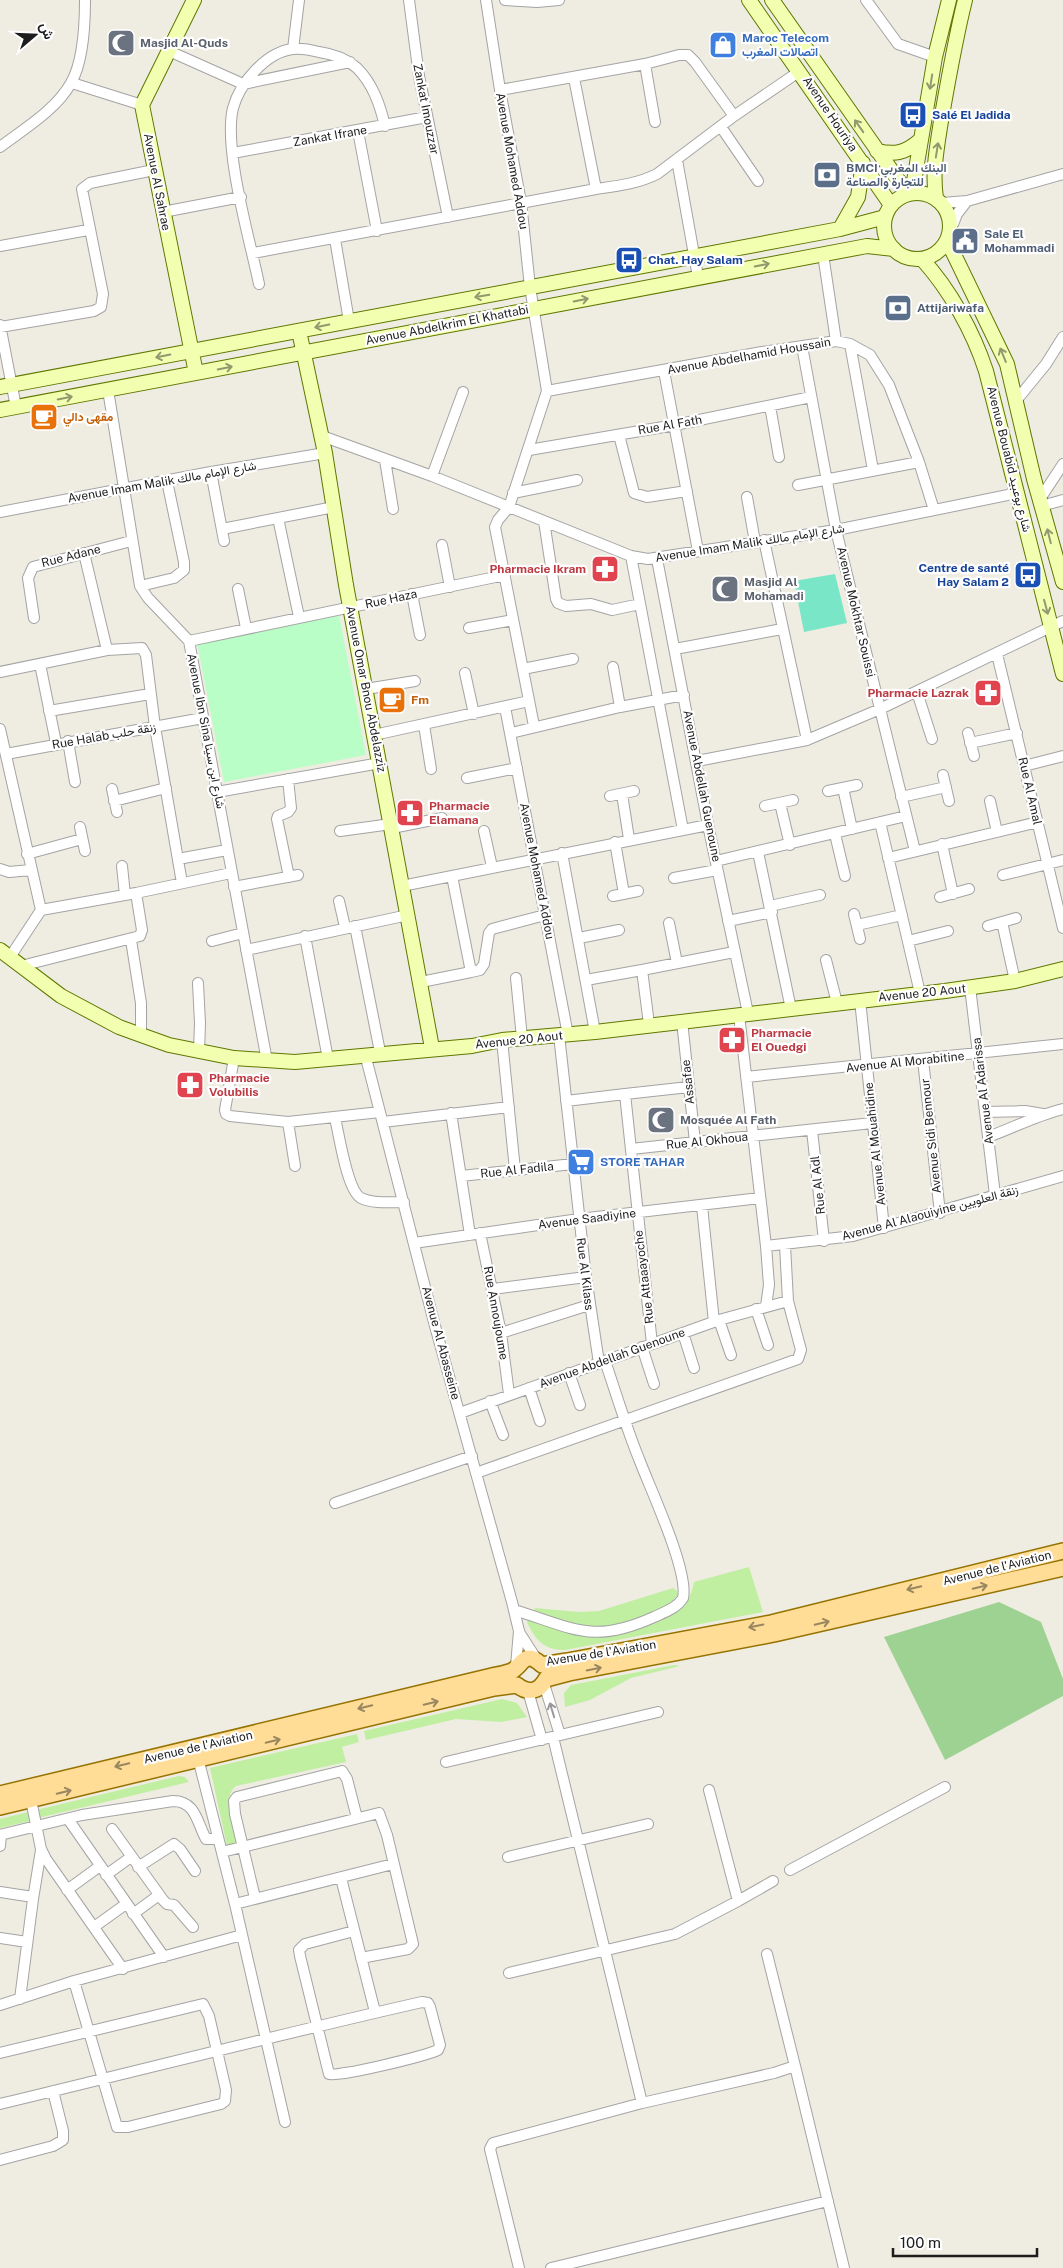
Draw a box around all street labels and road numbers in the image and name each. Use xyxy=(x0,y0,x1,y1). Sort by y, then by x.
street label: Zankat Imouzzar xyxy=(410,62,442,156)
street label: Avenue Houriya xyxy=(800,74,860,154)
street label: Avenue Mohamed Addou xyxy=(493,92,531,230)
street label: Zankat Ifrane xyxy=(292,123,368,149)
street label: Avenue Al Sahrae xyxy=(141,132,173,232)
street label: Avenue Abdelkrim El Khattabi xyxy=(364,302,530,348)
street label: Avenue Abdelhamid Houssain xyxy=(666,335,832,377)
street label: Avenue Bouabid شارع بوعبيد xyxy=(982,385,1034,534)
street label: Rue Al Fath xyxy=(637,412,703,438)
street label: Avenue Imam Malik شارع الإمام مالك xyxy=(67,458,258,507)
street label: Avenue Imam Malik شارع الإمام مالك xyxy=(654,521,846,567)
street label: Rue Adane xyxy=(40,542,102,570)
street label: Avenue Mokhtar Souissi xyxy=(834,545,878,679)
street label: Rue Haza xyxy=(364,587,418,611)
street label: Avenue Omar Bnou Abdelazziz xyxy=(343,605,389,774)
street label: Avenue Ibn Sina شارع ابن سينا xyxy=(182,652,228,810)
street label: Avenue Abdellah Guenoune xyxy=(680,709,724,863)
street label: Rue Halab زنقة حلب xyxy=(51,720,157,753)
street label: Rue Al Amal xyxy=(1015,756,1045,826)
street label: Avenue Mohamed Addou xyxy=(517,802,557,940)
street label: Avenue 20 Aout xyxy=(877,981,967,1005)
street label: Avenue 20 Aout xyxy=(474,1028,564,1052)
street label: Avenue Al Adarissa xyxy=(969,1037,997,1145)
street label: Avenue Al Morabitine xyxy=(845,1049,965,1075)
street label: Assafae xyxy=(679,1059,697,1105)
street label: Avenue Sidi Bennour xyxy=(918,1078,944,1194)
street label: Avenue Al Mouahidine xyxy=(862,1081,888,1206)
street label: Rue Al Okhoua xyxy=(665,1130,749,1152)
street label: Rue Al Adl xyxy=(808,1155,828,1215)
street label: Rue Al Fadila xyxy=(480,1159,554,1181)
street label: Avenue Al Alaouiyine زنقة العلويين xyxy=(840,1183,1020,1244)
street label: Avenue Saadiyine xyxy=(537,1206,637,1232)
street label: Rue Attaaayoche xyxy=(631,1229,657,1325)
street label: Rue Al Kilass xyxy=(574,1237,596,1311)
street label: Rue Annoujoume xyxy=(481,1265,511,1361)
street label: Avenue Al Abasseine xyxy=(419,1285,463,1402)
street label: Avenue Abdellah Guenoune xyxy=(537,1325,687,1391)
street label: Avenue de l'Aviation xyxy=(941,1548,1053,1588)
street label: Avenue de l'Aviation xyxy=(545,1637,657,1669)
street label: Avenue de l'Aviation xyxy=(142,1728,254,1766)

